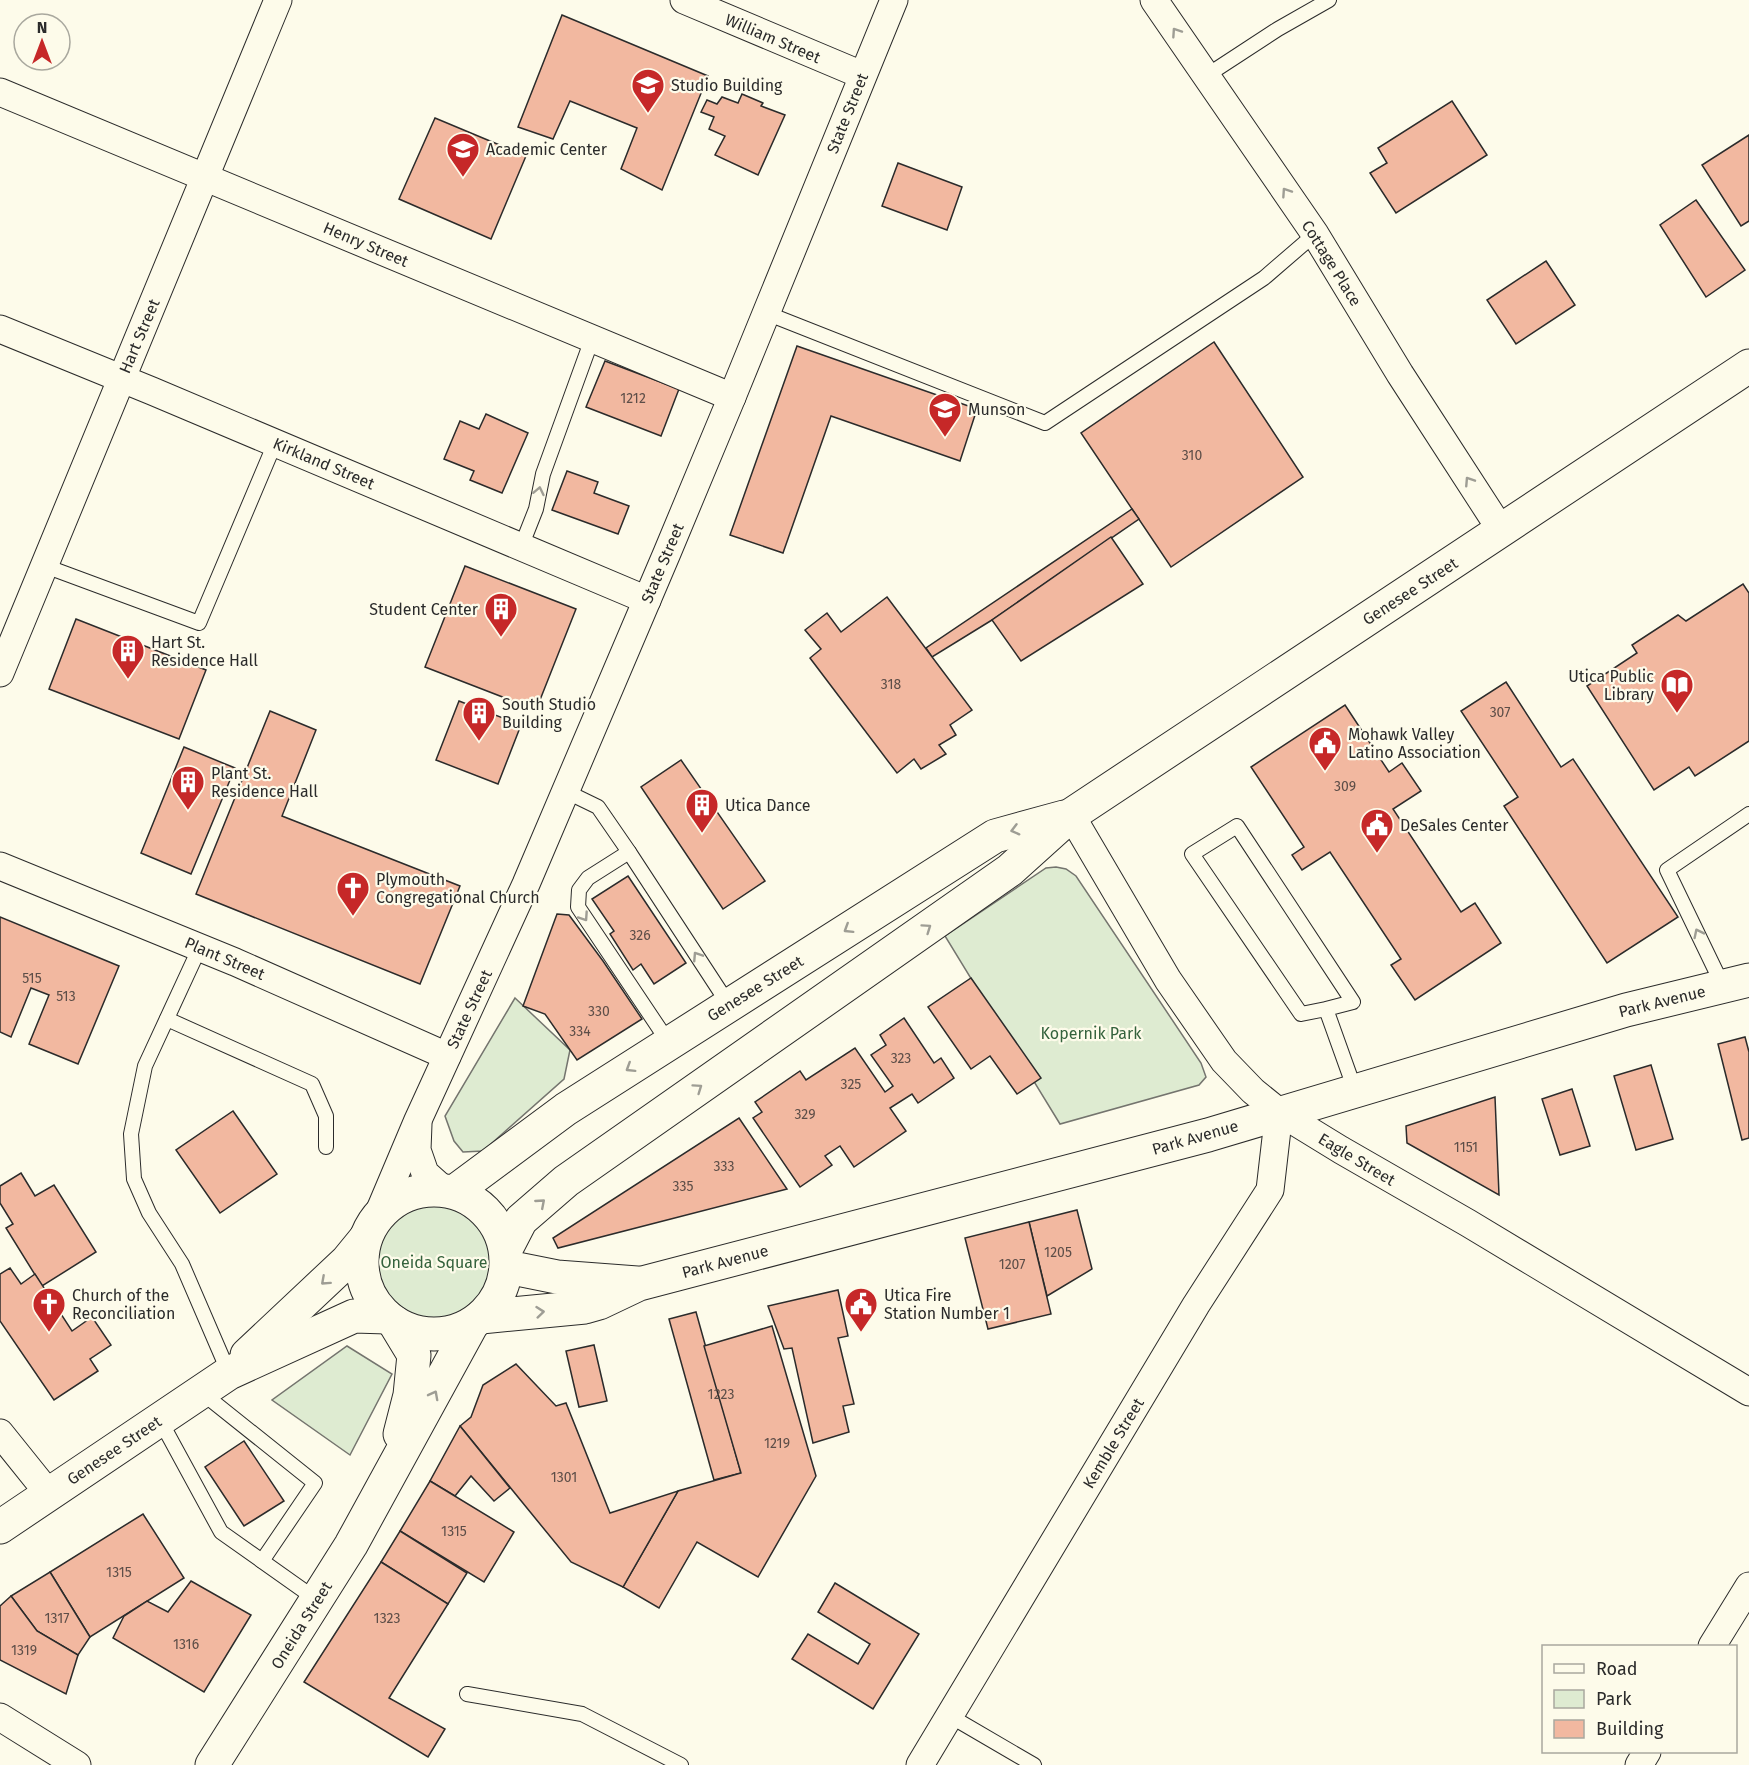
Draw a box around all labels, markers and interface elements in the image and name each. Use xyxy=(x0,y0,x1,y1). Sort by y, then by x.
street label: William Street xyxy=(722,10,824,67)
north arrow xyxy=(12,12,72,72)
text: N xyxy=(37,18,47,37)
one-way arrow xyxy=(1172,27,1183,38)
school or university icon: Studio Building xyxy=(630,67,666,114)
street label: State Street xyxy=(823,70,872,156)
place label: Studio Building xyxy=(671,76,783,95)
school or university icon: Academic Center xyxy=(445,131,481,178)
place label: Academic Center xyxy=(486,140,608,159)
one-way arrow xyxy=(1282,188,1293,199)
street label: Cottage Place xyxy=(1298,217,1365,310)
street label: Henry Street xyxy=(320,218,411,271)
street label: Hart Street xyxy=(115,296,164,376)
house number: 1212 xyxy=(620,390,646,407)
school or university icon: Munson xyxy=(927,391,963,438)
place label: Munson xyxy=(968,400,1025,419)
street label: Kirkland Street xyxy=(270,434,378,493)
house number: 310 xyxy=(1182,447,1202,464)
one-way arrow xyxy=(1465,477,1477,487)
one-way arrow xyxy=(532,487,545,497)
street label: State Street xyxy=(637,520,688,606)
street label: Genesee Street xyxy=(1359,554,1462,629)
building icon: Student Center xyxy=(483,591,519,638)
place label: Student Center xyxy=(369,600,479,619)
building icon: Hart St. Residence Hall xyxy=(110,633,146,680)
place label: Hart St. Residence Hall xyxy=(151,633,258,670)
place label: Utica Public Library xyxy=(1568,667,1654,704)
library icon: Utica Public Library xyxy=(1659,667,1695,714)
house number: 318 xyxy=(881,676,901,693)
building icon: South Studio Building xyxy=(461,695,497,742)
place label: South Studio Building xyxy=(502,695,596,732)
house number: 307 xyxy=(1490,704,1510,721)
public building icon: Mohawk Valley Latino Association xyxy=(1307,725,1343,772)
place label: Mohawk Valley Latino Association xyxy=(1348,725,1481,762)
building icon: Plant St. Residence Hall xyxy=(170,764,206,811)
place label: Plant St. Residence Hall xyxy=(211,764,318,801)
house number: 309 xyxy=(1334,778,1356,795)
building icon: Utica Dance xyxy=(684,787,720,834)
place label: Utica Dance xyxy=(725,796,811,815)
public building icon: DeSales Center xyxy=(1359,807,1395,854)
place label: DeSales Center xyxy=(1400,816,1509,835)
one-way arrow xyxy=(1010,823,1021,835)
church icon: Plymouth Congregational Church xyxy=(335,870,371,917)
place label: Plymouth Congregational Church xyxy=(376,870,540,907)
one-way arrow xyxy=(577,910,588,921)
one-way arrow xyxy=(844,922,854,934)
one-way arrow xyxy=(920,924,931,935)
house number: 326 xyxy=(629,927,651,944)
one-way arrow xyxy=(1694,929,1705,940)
street label: Plant Street xyxy=(182,933,268,984)
one-way arrow xyxy=(693,951,704,962)
street label: Genesee Street xyxy=(704,951,807,1025)
street label: State Street xyxy=(443,966,496,1052)
house number: 515 xyxy=(22,970,42,987)
street label: Park Avenue xyxy=(1617,982,1708,1021)
house number: 513 xyxy=(56,988,76,1005)
house number: 330 xyxy=(588,1003,610,1020)
house number: 334 xyxy=(569,1023,591,1040)
park label: Kopernik Park xyxy=(1041,1024,1142,1043)
house number: 323 xyxy=(891,1050,911,1067)
one-way arrow xyxy=(626,1061,637,1072)
house number: 325 xyxy=(841,1076,861,1093)
one-way arrow xyxy=(692,1084,703,1095)
house number: 329 xyxy=(795,1106,816,1123)
street label: Park Avenue xyxy=(1150,1116,1240,1159)
street label: Eagle Street xyxy=(1315,1129,1399,1190)
house number: 1151 xyxy=(1454,1139,1478,1156)
house number: 333 xyxy=(714,1158,734,1175)
house number: 335 xyxy=(673,1178,694,1195)
one-way arrow xyxy=(534,1199,545,1210)
street label: Park Avenue xyxy=(680,1241,770,1282)
house number: 1205 xyxy=(1044,1244,1072,1261)
park label: Oneida Square xyxy=(381,1253,487,1272)
house number: 1207 xyxy=(999,1256,1025,1273)
one-way arrow xyxy=(321,1274,332,1285)
church icon: Church of the Reconciliation xyxy=(31,1286,67,1333)
place label: Church of the Reconciliation xyxy=(72,1286,175,1323)
public building icon: Utica Fire Station Number 1 xyxy=(843,1286,879,1333)
place label: Utica Fire Station Number 1 xyxy=(884,1286,1010,1323)
one-way arrow xyxy=(535,1306,544,1319)
house number: 1223 xyxy=(708,1386,734,1403)
one-way arrow xyxy=(427,1391,438,1402)
street label: Kemble Street xyxy=(1079,1394,1148,1492)
street label: Genesee Street xyxy=(64,1412,165,1489)
house number: 1219 xyxy=(764,1435,790,1452)
house number: 1301 xyxy=(551,1469,577,1486)
house number: 1315 xyxy=(441,1523,467,1540)
house number: 1315 xyxy=(106,1564,132,1581)
street label: Oneida Street xyxy=(267,1578,336,1673)
house number: 1317 xyxy=(45,1610,69,1627)
house number: 1323 xyxy=(374,1610,400,1627)
house number: 1316 xyxy=(173,1636,199,1653)
house number: 1319 xyxy=(11,1642,37,1659)
legend xyxy=(1542,1645,1737,1753)
text: Road xyxy=(1596,1658,1638,1680)
text: Park xyxy=(1596,1688,1632,1710)
text: Building xyxy=(1596,1718,1664,1740)

